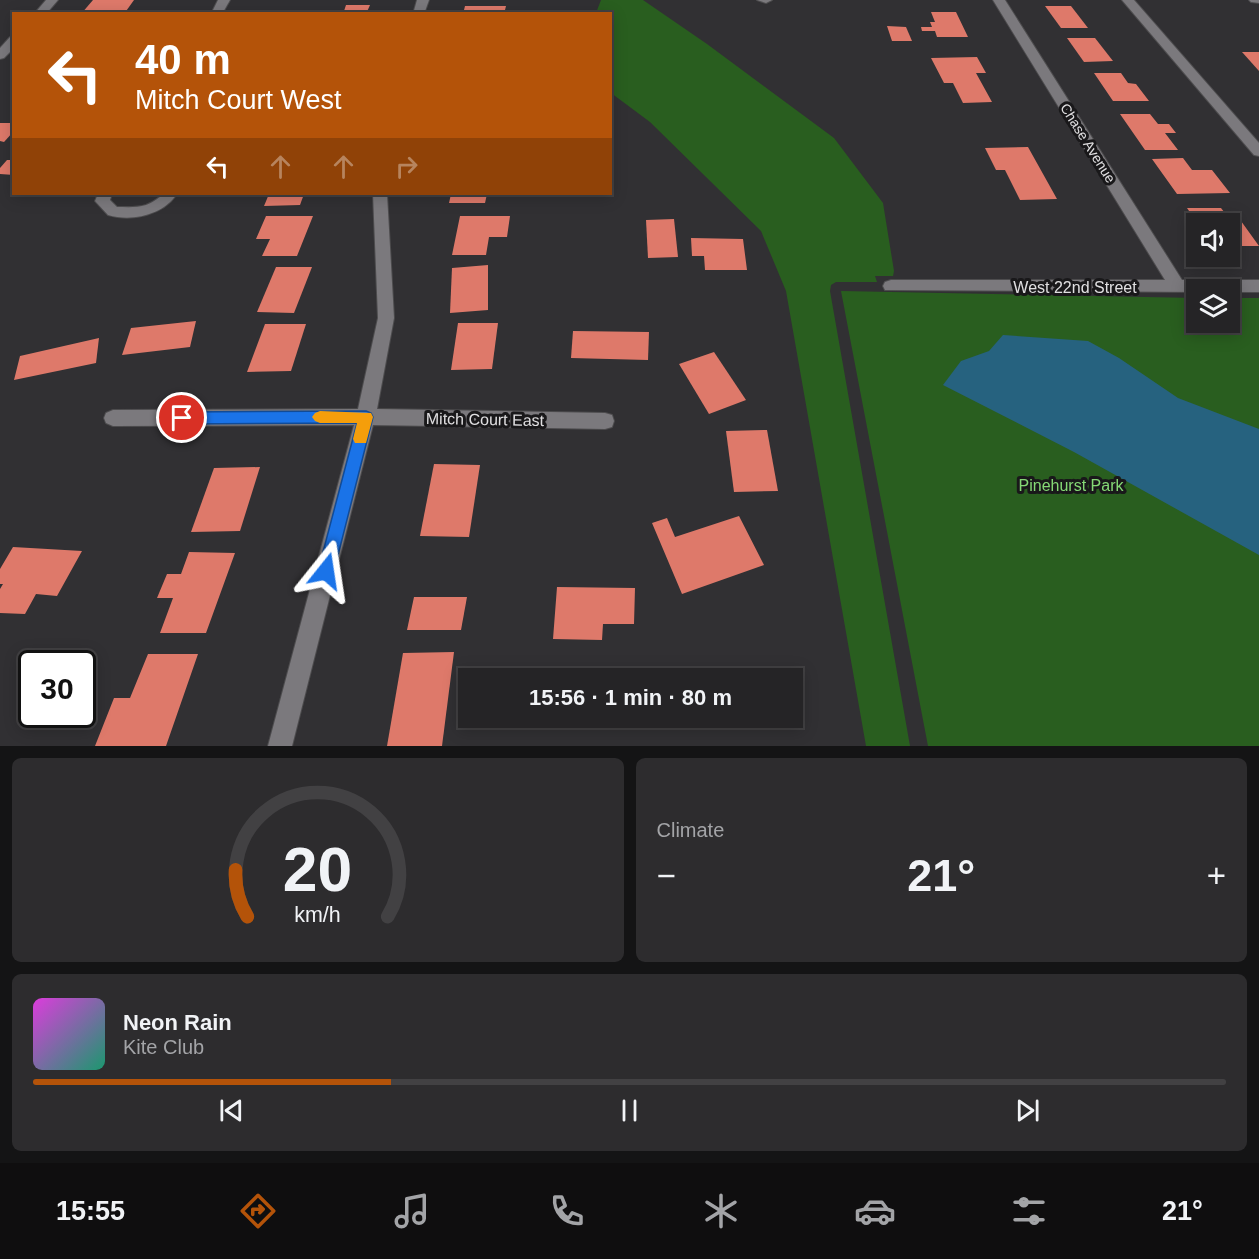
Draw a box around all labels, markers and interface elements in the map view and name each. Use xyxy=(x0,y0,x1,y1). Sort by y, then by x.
icon: left xyxy=(36,36,114,114)
text: 40 m xyxy=(135,36,231,83)
text: Mitch Court West xyxy=(135,85,342,115)
street label: Chase Avenue xyxy=(1057,100,1119,186)
icon: left xyxy=(201,150,234,183)
icon: ahead xyxy=(264,150,297,183)
icon: ahead xyxy=(327,150,360,183)
icon: right xyxy=(390,150,423,183)
map controls xyxy=(1186,213,1240,333)
button: sound xyxy=(1186,213,1240,267)
street label: West 22nd Street xyxy=(1013,279,1137,296)
button: layers xyxy=(1186,279,1240,333)
pin xyxy=(156,392,207,443)
icon: arrive xyxy=(165,401,198,434)
street label: Mitch Court East xyxy=(426,410,545,429)
park label: Pinehurst Park xyxy=(1019,477,1124,494)
position arrow xyxy=(294,539,358,603)
speed limit sign: 30 xyxy=(18,650,96,728)
text: 15:56 · 1 min · 80 m xyxy=(529,685,732,710)
text: Climate xyxy=(657,819,724,841)
text: 20 xyxy=(283,835,352,904)
text: 21° xyxy=(907,850,975,901)
text: − xyxy=(657,857,676,894)
text: + xyxy=(1207,857,1226,894)
text: km/h xyxy=(295,903,341,927)
text: Neon Rain xyxy=(123,1010,232,1035)
text: Kite Club xyxy=(123,1036,204,1058)
icon: previous xyxy=(215,1094,248,1127)
icon: pause xyxy=(613,1094,646,1127)
icon: next xyxy=(1011,1094,1044,1127)
icon: directions xyxy=(237,1190,279,1232)
icon: music xyxy=(391,1190,433,1232)
icon: phone xyxy=(546,1190,588,1232)
icon: climate xyxy=(700,1190,742,1232)
icon: car xyxy=(854,1190,896,1232)
icon: filters xyxy=(1008,1190,1050,1232)
text: 15:55 xyxy=(56,1196,125,1226)
text: 21° xyxy=(1162,1196,1203,1226)

